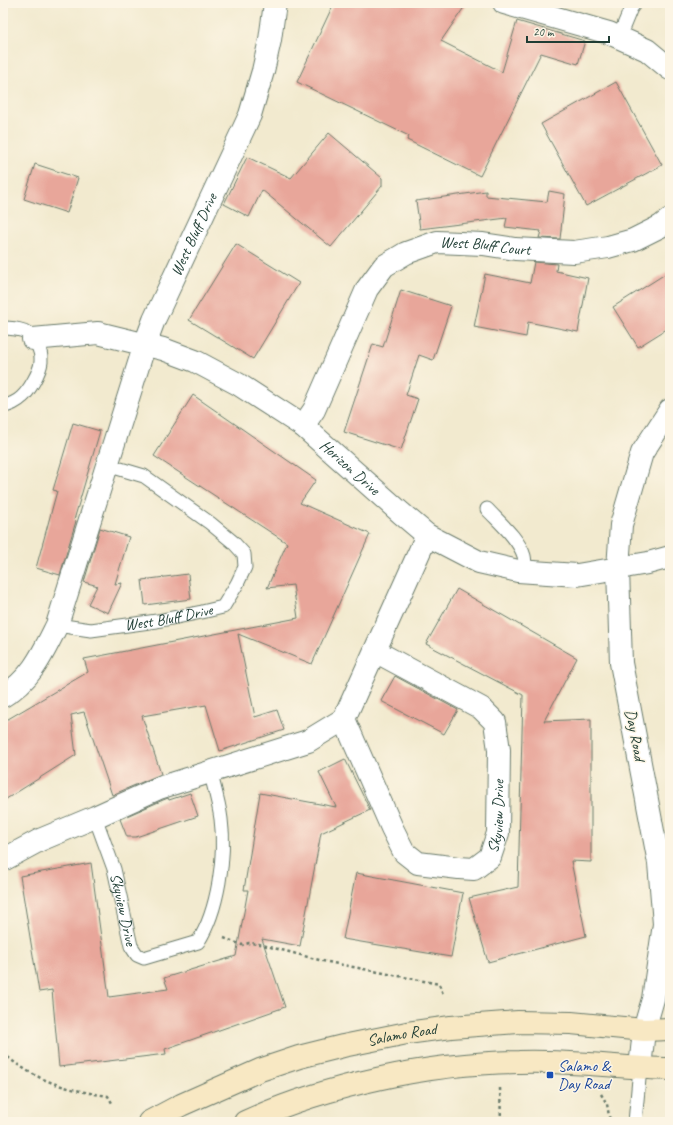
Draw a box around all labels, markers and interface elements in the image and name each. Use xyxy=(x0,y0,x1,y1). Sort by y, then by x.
scale bar xyxy=(527,18,609,44)
text: 20 m xyxy=(533,24,555,40)
street label: West Bluff Drive xyxy=(166,189,223,279)
street label: West Bluff Court xyxy=(440,232,533,260)
street label: Horizon Drive xyxy=(315,435,385,501)
street label: West Bluff Drive xyxy=(124,599,216,635)
street label: Day Road xyxy=(620,708,650,765)
street label: Skyview Drive xyxy=(482,778,509,855)
street label: Skyview Drive xyxy=(105,872,141,949)
street label: Salamo Road xyxy=(365,1019,440,1051)
place label: Salamo & Day Road xyxy=(558,1056,612,1094)
marker: Salamo & Day Road xyxy=(545,1070,555,1080)

